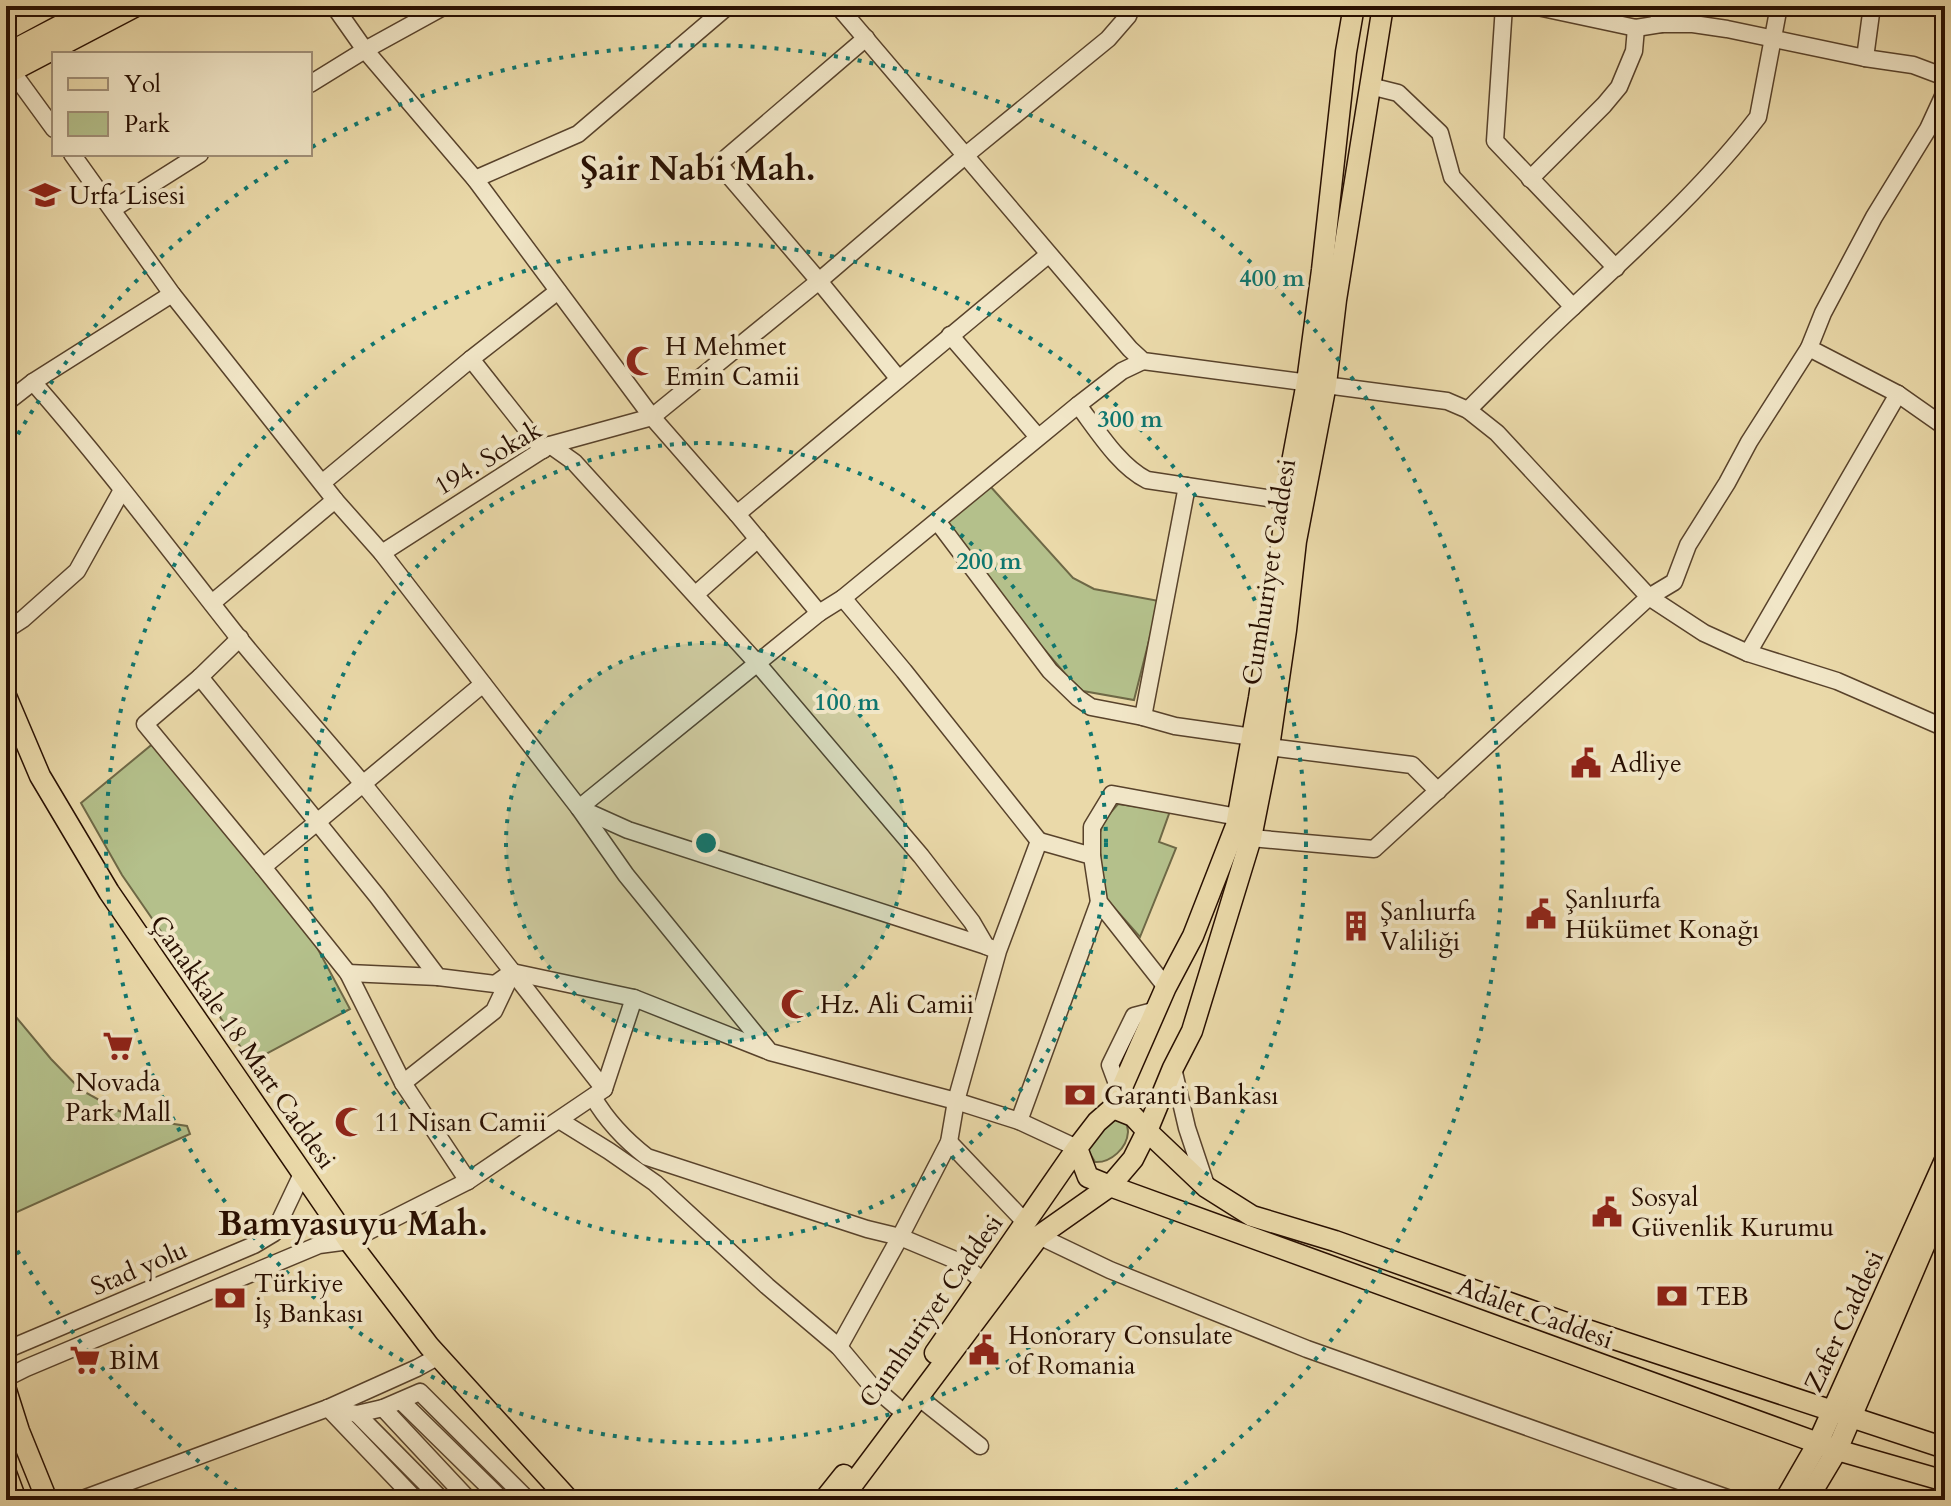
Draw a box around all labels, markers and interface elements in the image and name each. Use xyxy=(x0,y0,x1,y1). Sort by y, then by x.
legend xyxy=(52,52,312,156)
text: Yol xyxy=(124,68,161,101)
text: Park xyxy=(124,108,170,141)
district label: Şair Nabi Mah. xyxy=(580,146,816,192)
school or university icon: Urfa Lisesi xyxy=(28,178,62,212)
place label: Urfa Lisesi xyxy=(69,178,185,213)
text: 400 m xyxy=(1239,262,1306,295)
place label: H Mehmet Emin Camii xyxy=(665,329,800,394)
mosque icon: H Mehmet Emin Camii xyxy=(624,344,658,378)
text: 300 m xyxy=(1097,403,1164,436)
street label: 194. Sokak xyxy=(428,412,548,504)
street label: Cumhuriyet Caddesi xyxy=(1234,456,1304,688)
text: 200 m xyxy=(956,545,1023,578)
text: 100 m xyxy=(814,686,881,719)
public building icon: Adliye xyxy=(1569,746,1603,780)
place label: Adliye xyxy=(1610,746,1682,781)
centre of rings xyxy=(692,829,720,857)
place label: Şanlıurfa Hükümet Konağı xyxy=(1565,882,1759,947)
place label: Şanlıurfa Valiliği xyxy=(1380,894,1476,959)
public building icon: Şanlıurfa Hükümet Konağı xyxy=(1524,897,1558,931)
street label: Çanakkale 18 Mart Caddesi xyxy=(142,908,344,1176)
building icon: Şanlıurfa Valiliği xyxy=(1339,909,1373,943)
mosque icon: Hz. Ali Camii xyxy=(779,987,813,1021)
place label: Hz. Ali Camii xyxy=(820,987,974,1022)
supermarket icon: Novada Park Mall xyxy=(101,1029,135,1063)
place label: Novada Park Mall xyxy=(65,1065,171,1130)
bank icon: Garanti Bankası xyxy=(1063,1078,1097,1112)
place label: Garanti Bankası xyxy=(1104,1078,1279,1113)
mosque icon: 11 Nisan Camii xyxy=(333,1105,367,1139)
place label: 11 Nisan Camii xyxy=(374,1105,547,1140)
place label: Sosyal Güvenlik Kurumu xyxy=(1631,1180,1834,1245)
public building icon: Sosyal Güvenlik Kurumu xyxy=(1590,1195,1624,1229)
district label: Bamyasuyu Mah. xyxy=(218,1201,488,1247)
street label: Cumhuriyet Caddesi xyxy=(851,1207,1011,1415)
street label: Stad yolu xyxy=(85,1232,193,1304)
street label: Zafer Caddesi xyxy=(1796,1244,1892,1398)
place label: Türkiye İş Bankası xyxy=(254,1266,363,1331)
street label: Adalet Caddesi xyxy=(1452,1269,1618,1357)
bank icon: TEB xyxy=(1655,1279,1689,1313)
place label: TEB xyxy=(1696,1279,1749,1314)
bank icon: Türkiye İş Bankası xyxy=(213,1281,247,1315)
place label: Honorary Consulate of Romania xyxy=(1008,1318,1233,1383)
public building icon: Honorary Consulate of Romania xyxy=(967,1333,1001,1367)
supermarket icon: BİM xyxy=(68,1343,102,1377)
place label: BİM xyxy=(109,1343,160,1378)

